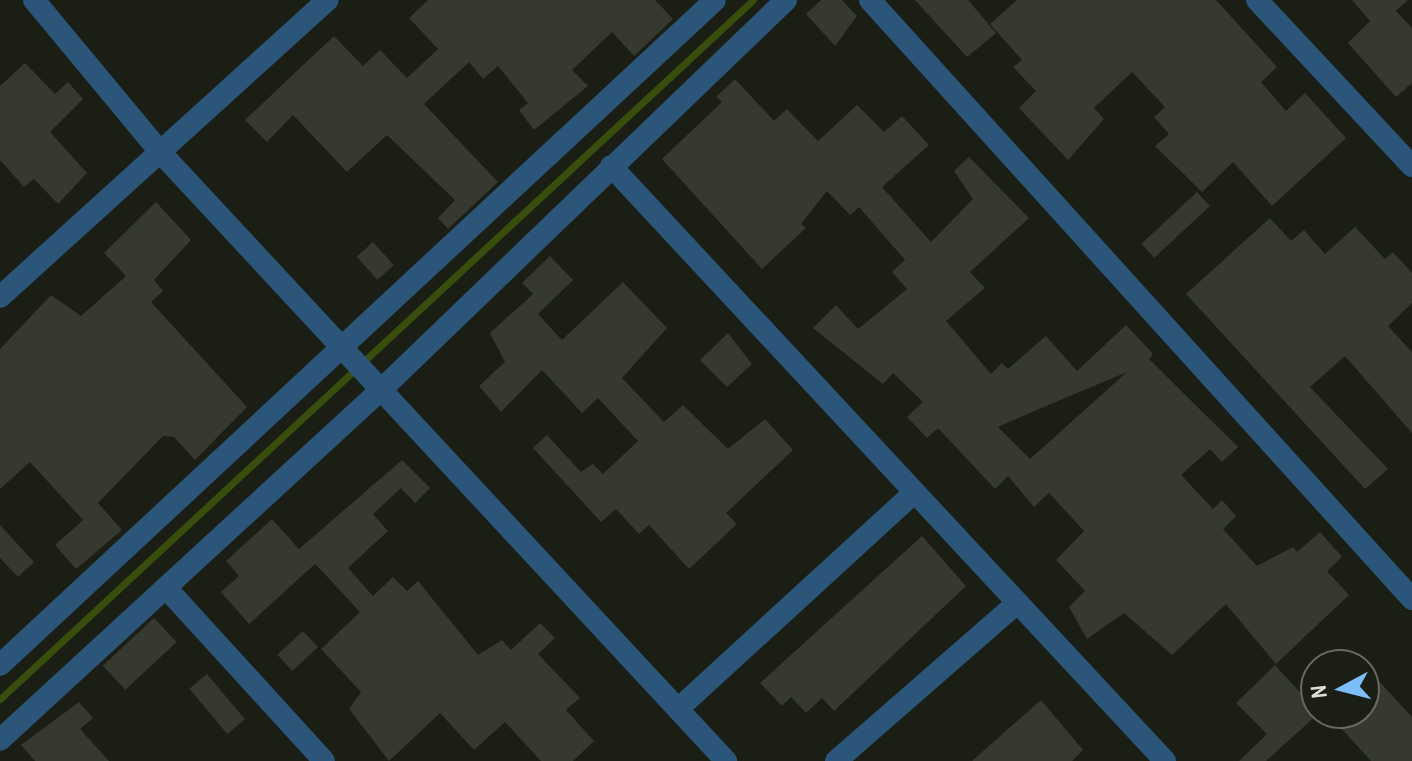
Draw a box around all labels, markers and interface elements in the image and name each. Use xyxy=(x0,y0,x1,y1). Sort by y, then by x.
north arrow xyxy=(1300,649,1380,729)
text: N xyxy=(1302,683,1334,700)

